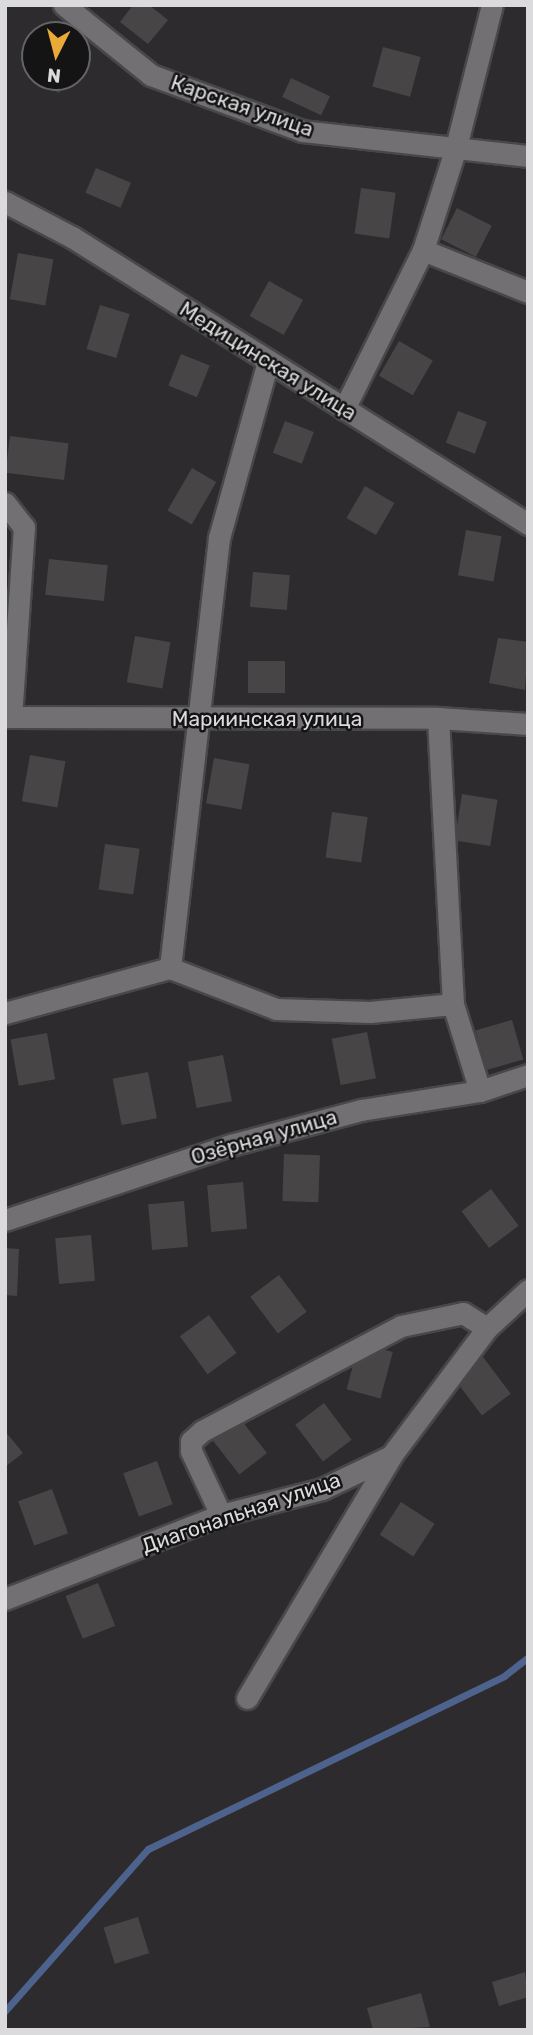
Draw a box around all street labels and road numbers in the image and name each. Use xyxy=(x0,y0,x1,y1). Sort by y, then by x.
street label: Карская улица xyxy=(167,70,317,142)
street label: Медицинская улица xyxy=(175,296,361,426)
street label: Мариинская улица xyxy=(172,706,362,732)
street label: Озёрная улица xyxy=(188,1104,340,1170)
street label: Диагональная улица xyxy=(138,1467,344,1559)

